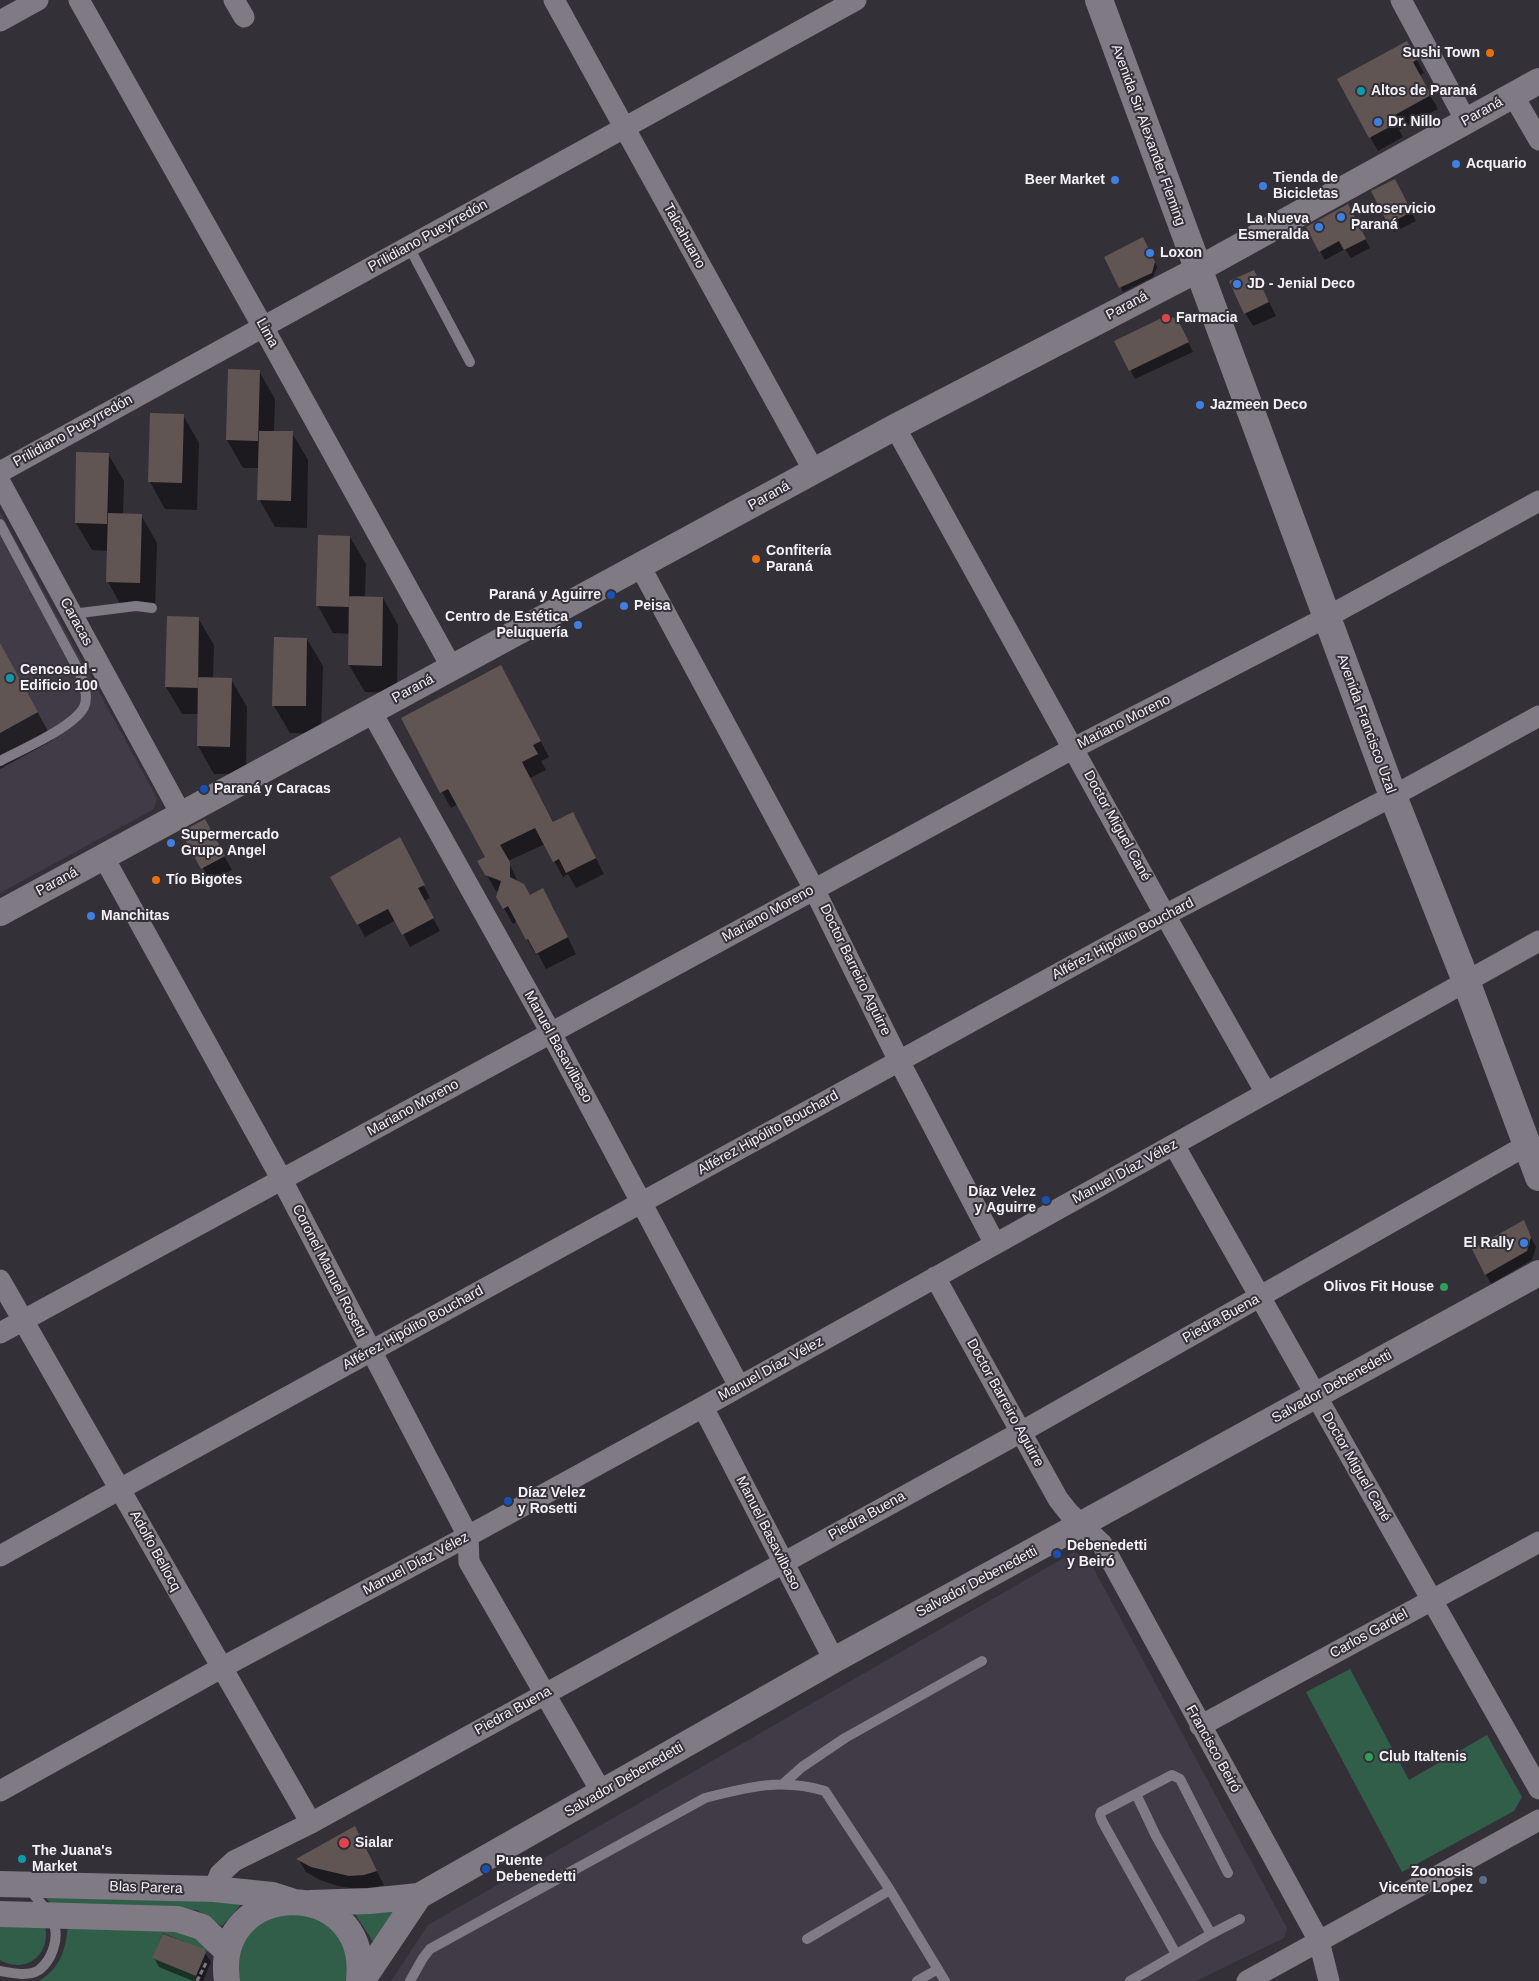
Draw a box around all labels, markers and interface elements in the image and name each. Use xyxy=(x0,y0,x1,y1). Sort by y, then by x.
street label: Avenida Sir Alexander Fleming xyxy=(1107,42,1189,228)
place label: Sushi Town xyxy=(1402,45,1480,61)
marker: Sushi Town xyxy=(1484,47,1496,59)
place label: Altos de Paraná xyxy=(1371,83,1477,99)
marker: Altos de Paraná xyxy=(1355,85,1367,97)
street label: Paraná xyxy=(1458,94,1506,130)
place label: Dr. Nillo xyxy=(1388,114,1441,130)
marker: Dr. Nillo xyxy=(1372,116,1384,128)
place label: Acquario xyxy=(1466,156,1527,172)
marker: Acquario xyxy=(1450,158,1462,170)
place label: Tienda de Bicicletas xyxy=(1273,170,1338,202)
place label: Beer Market xyxy=(1025,172,1105,188)
marker: Beer Market xyxy=(1109,174,1121,186)
marker: Tienda de Bicicletas xyxy=(1257,180,1269,192)
street label: Prilidiano Pueyrredón xyxy=(365,196,491,276)
street label: Talcahuano xyxy=(659,201,709,271)
place label: Autoservicio Paraná xyxy=(1351,201,1436,233)
place label: La Nueva Esmeralda xyxy=(1238,211,1309,243)
marker: Autoservicio Paraná xyxy=(1335,211,1347,223)
marker: La Nueva Esmeralda xyxy=(1313,221,1325,233)
place label: Loxon xyxy=(1160,245,1202,261)
marker: Loxon xyxy=(1144,247,1156,259)
place label: JD - Jenial Deco xyxy=(1247,276,1355,292)
marker: JD - Jenial Deco xyxy=(1231,278,1243,290)
street label: Paraná xyxy=(1103,288,1151,324)
place label: Farmacia xyxy=(1176,310,1237,326)
marker: Farmacia xyxy=(1160,312,1172,324)
street label: Lima xyxy=(252,316,282,350)
street label: Prilidiano Pueyrredón xyxy=(10,391,136,471)
place label: Jazmeen Deco xyxy=(1210,397,1307,413)
marker: Jazmeen Deco xyxy=(1194,399,1206,411)
street label: Paraná xyxy=(745,478,793,514)
place label: Confitería Paraná xyxy=(766,543,831,576)
marker: Confitería Paraná xyxy=(750,553,762,565)
place label: Paraná y Aguirre xyxy=(489,587,601,603)
marker: Paraná y Aguirre xyxy=(605,589,617,601)
street label: Caracas xyxy=(56,595,96,649)
place label: Peisa xyxy=(634,598,671,614)
marker: Peisa xyxy=(618,600,630,612)
place label: Centro de Estética Peluquería xyxy=(445,609,568,642)
marker: Centro de Estética Peluquería xyxy=(572,619,584,631)
street label: Avenida Francisco Uzal xyxy=(1333,652,1399,796)
place label: Cencosud - Edificio 100 xyxy=(20,662,98,694)
street label: Paraná xyxy=(389,671,437,707)
marker: Cencosud - Edificio 100 xyxy=(4,672,16,684)
street label: Mariano Moreno xyxy=(1075,691,1173,753)
street label: Doctor Miguel Cané xyxy=(1080,768,1154,884)
place label: Paraná y Caracas xyxy=(214,781,331,797)
marker: Paraná y Caracas xyxy=(198,783,210,795)
place label: Supermercado Grupo Angel xyxy=(181,827,279,860)
marker: Supermercado Grupo Angel xyxy=(165,837,177,849)
street label: Paraná xyxy=(33,864,81,900)
place label: Tío Bigotes xyxy=(166,872,242,888)
marker: Tío Bigotes xyxy=(150,874,162,886)
street label: Mariano Moreno xyxy=(719,882,817,946)
street label: Alférez Hipólito Bouchard xyxy=(1049,895,1197,983)
street label: Doctor Barreiro Aguirre xyxy=(816,902,894,1038)
place label: Manchitas xyxy=(101,908,169,924)
marker: Manchitas xyxy=(85,910,97,922)
street label: Manuel Basavilbaso xyxy=(520,988,596,1106)
street label: Mariano Moreno xyxy=(364,1076,462,1140)
street label: Alférez Hipólito Bouchard xyxy=(695,1087,841,1179)
street label: Manuel Díaz Vélez xyxy=(1070,1136,1180,1208)
place label: Díaz Velez y Aguirre xyxy=(968,1184,1036,1216)
marker: Díaz Velez y Aguirre xyxy=(1040,1194,1052,1206)
street label: Coronel Manuel Rosetti xyxy=(288,1202,370,1340)
place label: El Rally xyxy=(1463,1235,1514,1251)
marker: El Rally xyxy=(1518,1237,1530,1249)
place label: Olivos Fit House xyxy=(1324,1279,1434,1295)
marker: Olivos Fit House xyxy=(1438,1281,1450,1293)
street label: Alférez Hipólito Bouchard xyxy=(340,1282,486,1374)
street label: Piedra Buena xyxy=(1180,1291,1262,1347)
street label: Manuel Díaz Vélez xyxy=(716,1333,826,1405)
street label: Doctor Barreiro Aguirre xyxy=(963,1336,1047,1470)
street label: Salvador Debenedetti xyxy=(1269,1347,1395,1427)
street label: Doctor Miguel Cané xyxy=(1318,1409,1394,1525)
street label: Manuel Basavilbaso xyxy=(732,1473,804,1593)
place label: Díaz Velez y Rosetti xyxy=(518,1485,586,1518)
street label: Piedra Buena xyxy=(826,1488,908,1544)
marker: Díaz Velez y Rosetti xyxy=(502,1495,514,1507)
street label: Adolfo Bellocq xyxy=(126,1508,184,1594)
street label: Manuel Díaz Vélez xyxy=(360,1529,472,1599)
place label: Debenedetti y Beiró xyxy=(1067,1538,1147,1570)
street label: Salvador Debenedetti xyxy=(914,1543,1040,1621)
marker: Debenedetti y Beiró xyxy=(1051,1548,1063,1560)
street label: Carlos Gardel xyxy=(1327,1606,1411,1662)
street label: Piedra Buena xyxy=(472,1683,554,1739)
street label: Francisco Beiró xyxy=(1182,1702,1244,1796)
street label: Salvador Debenedetti xyxy=(561,1739,687,1821)
place label: Club Italtenis xyxy=(1379,1749,1467,1765)
marker: Club Italtenis xyxy=(1363,1751,1375,1763)
place label: Sialar xyxy=(355,1835,393,1851)
marker: Sialar xyxy=(337,1836,351,1850)
place label: The Juana's Market xyxy=(32,1843,112,1875)
marker: The Juana's Market xyxy=(16,1853,28,1865)
place label: Puente Debenedetti xyxy=(496,1853,576,1885)
marker: Puente Debenedetti xyxy=(480,1863,492,1875)
place label: Zoonosis Vicente Lopez xyxy=(1379,1864,1473,1896)
marker: Zoonosis Vicente Lopez xyxy=(1477,1874,1489,1886)
street label: Blas Parera xyxy=(109,1878,183,1898)

